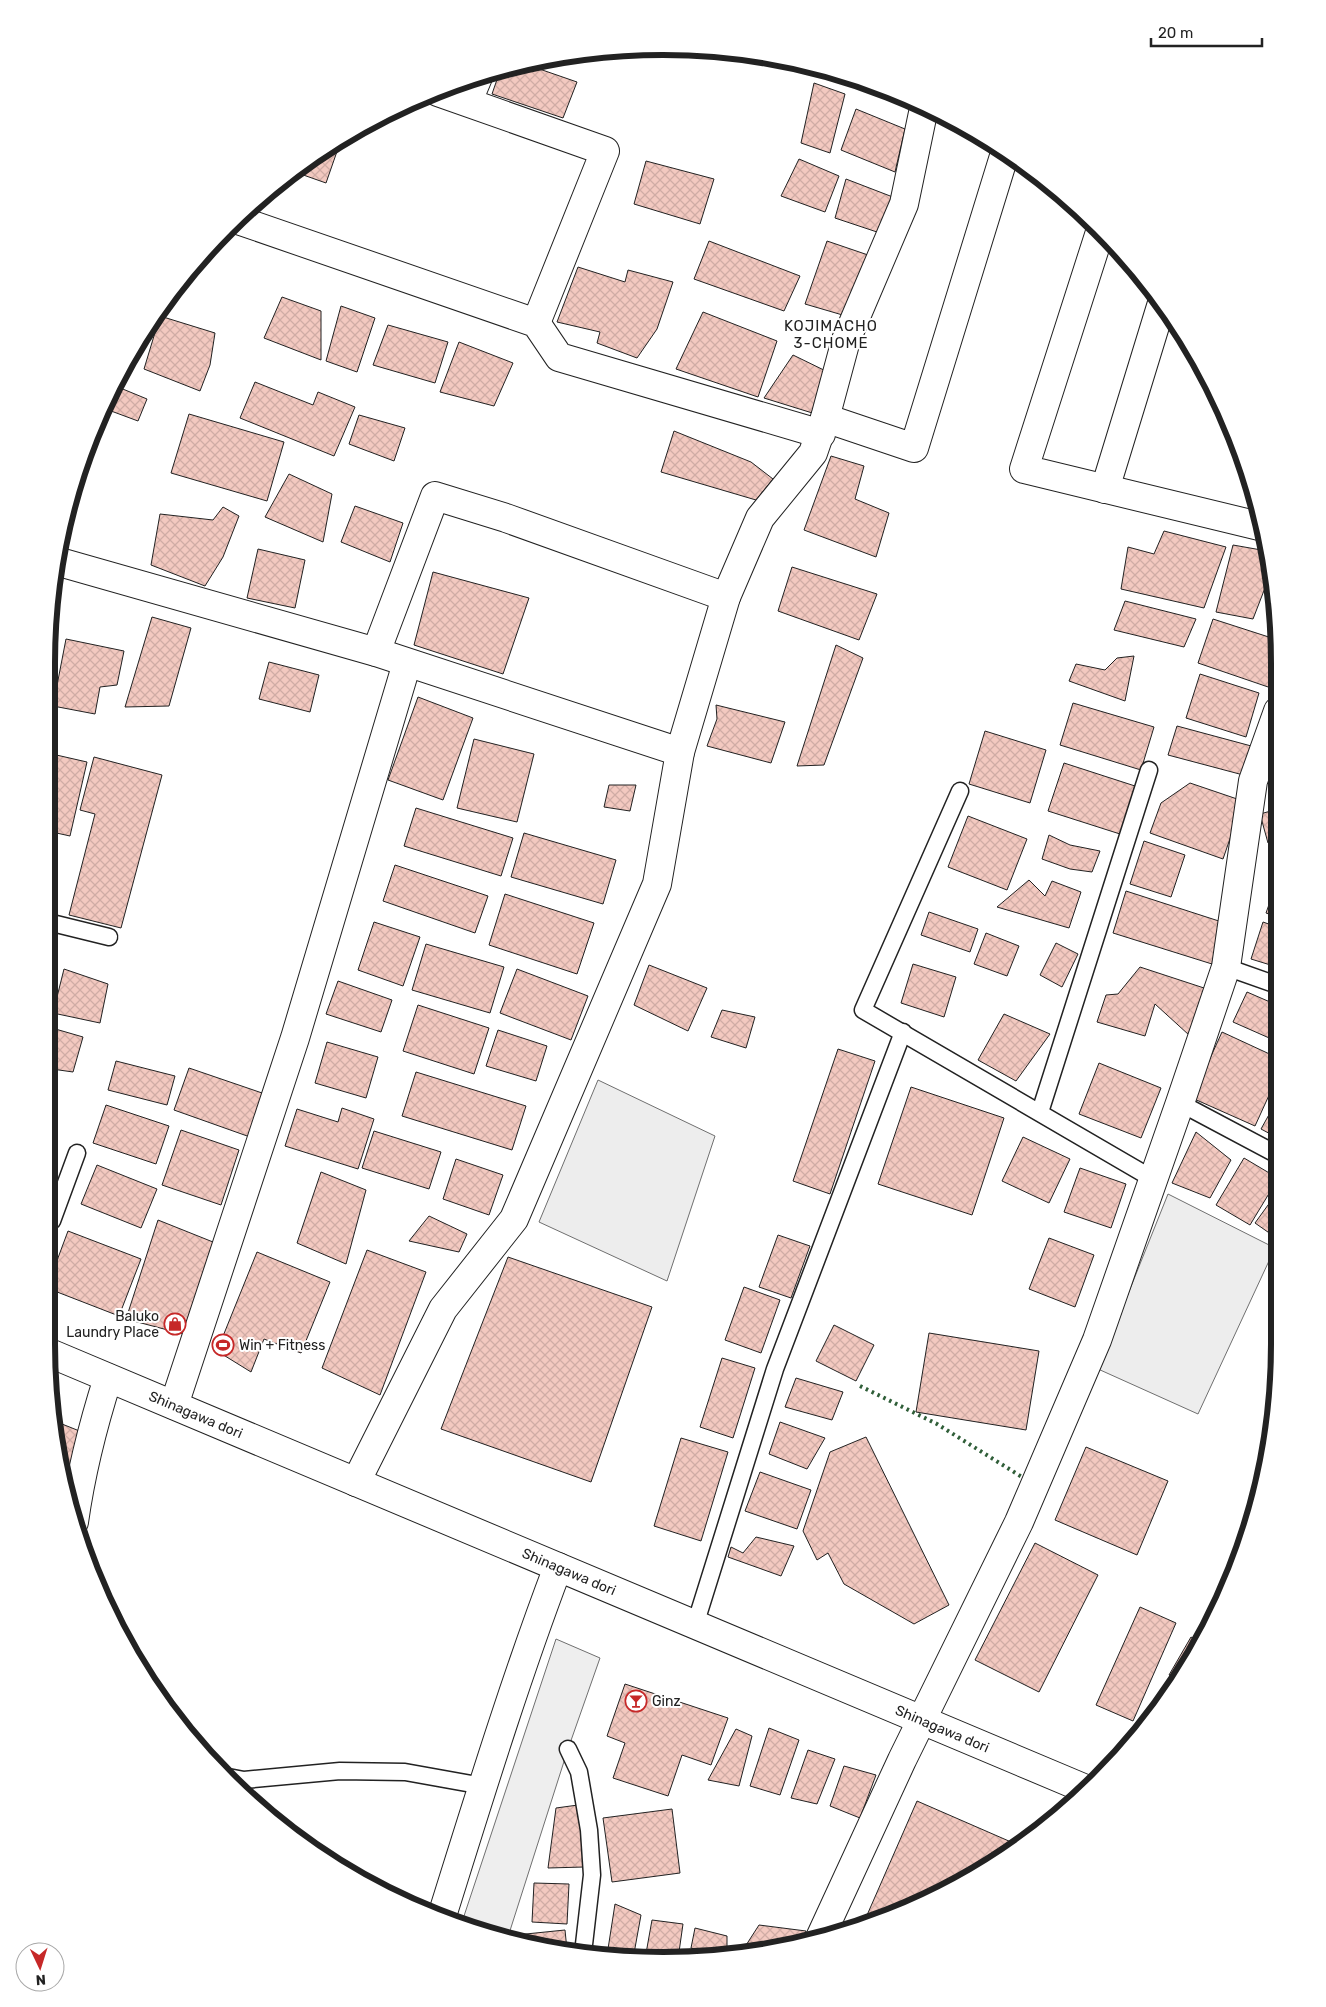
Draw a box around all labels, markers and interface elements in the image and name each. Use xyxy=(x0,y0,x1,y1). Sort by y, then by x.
scale bar xyxy=(1151,15,1262,47)
text: 20 m xyxy=(1158,24,1193,42)
district label: KOJIMACHO 3-CHOME xyxy=(784,317,878,352)
place label: Baluko Laundry Place xyxy=(66,1308,159,1341)
shop icon: Baluko Laundry Place xyxy=(163,1312,187,1336)
sports icon: Win + Fitness xyxy=(211,1333,235,1357)
place label: Win + Fitness xyxy=(239,1337,325,1354)
street label: Shinagawa dori xyxy=(146,1387,245,1442)
street label: Shinagawa dori xyxy=(520,1544,619,1599)
bar icon: Ginz xyxy=(624,1689,648,1713)
place label: Ginz xyxy=(652,1693,681,1710)
street label: Shinagawa dori xyxy=(893,1701,992,1756)
north arrow xyxy=(15,1942,65,1992)
text: N xyxy=(35,1971,46,1988)

